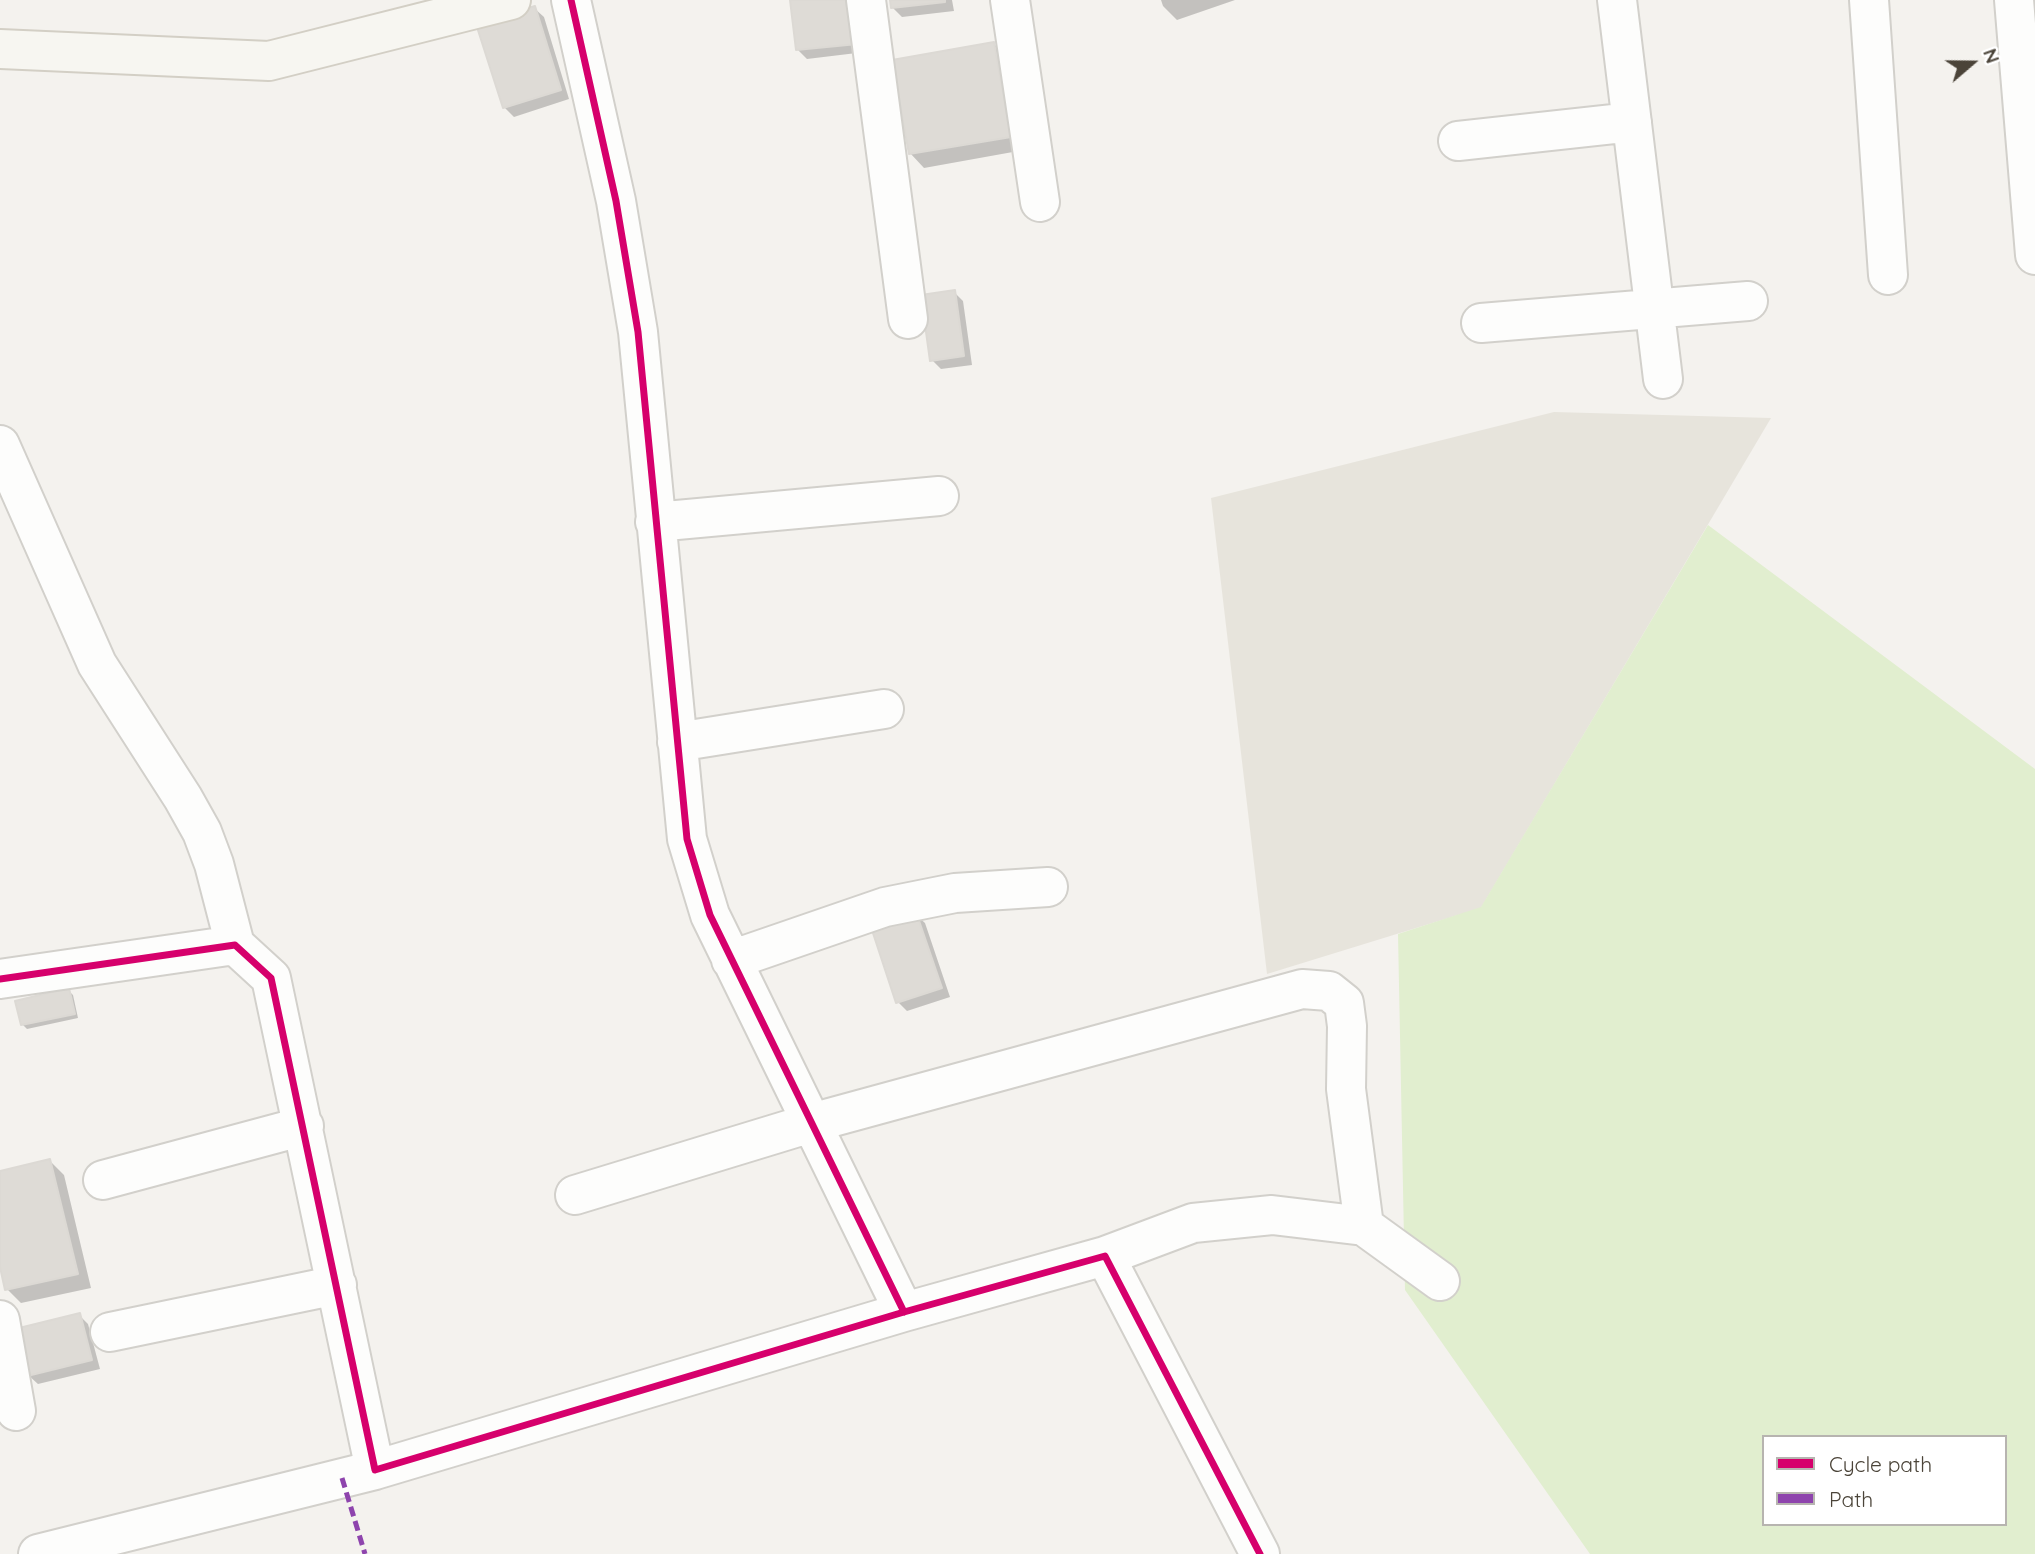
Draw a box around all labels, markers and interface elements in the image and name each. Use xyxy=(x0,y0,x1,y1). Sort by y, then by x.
north arrow xyxy=(1937,28,2007,98)
text: N xyxy=(1978,45,2005,66)
legend xyxy=(1762,1435,2007,1526)
text: Cycle path xyxy=(1829,1451,1932,1477)
text: Path xyxy=(1829,1486,1873,1512)

